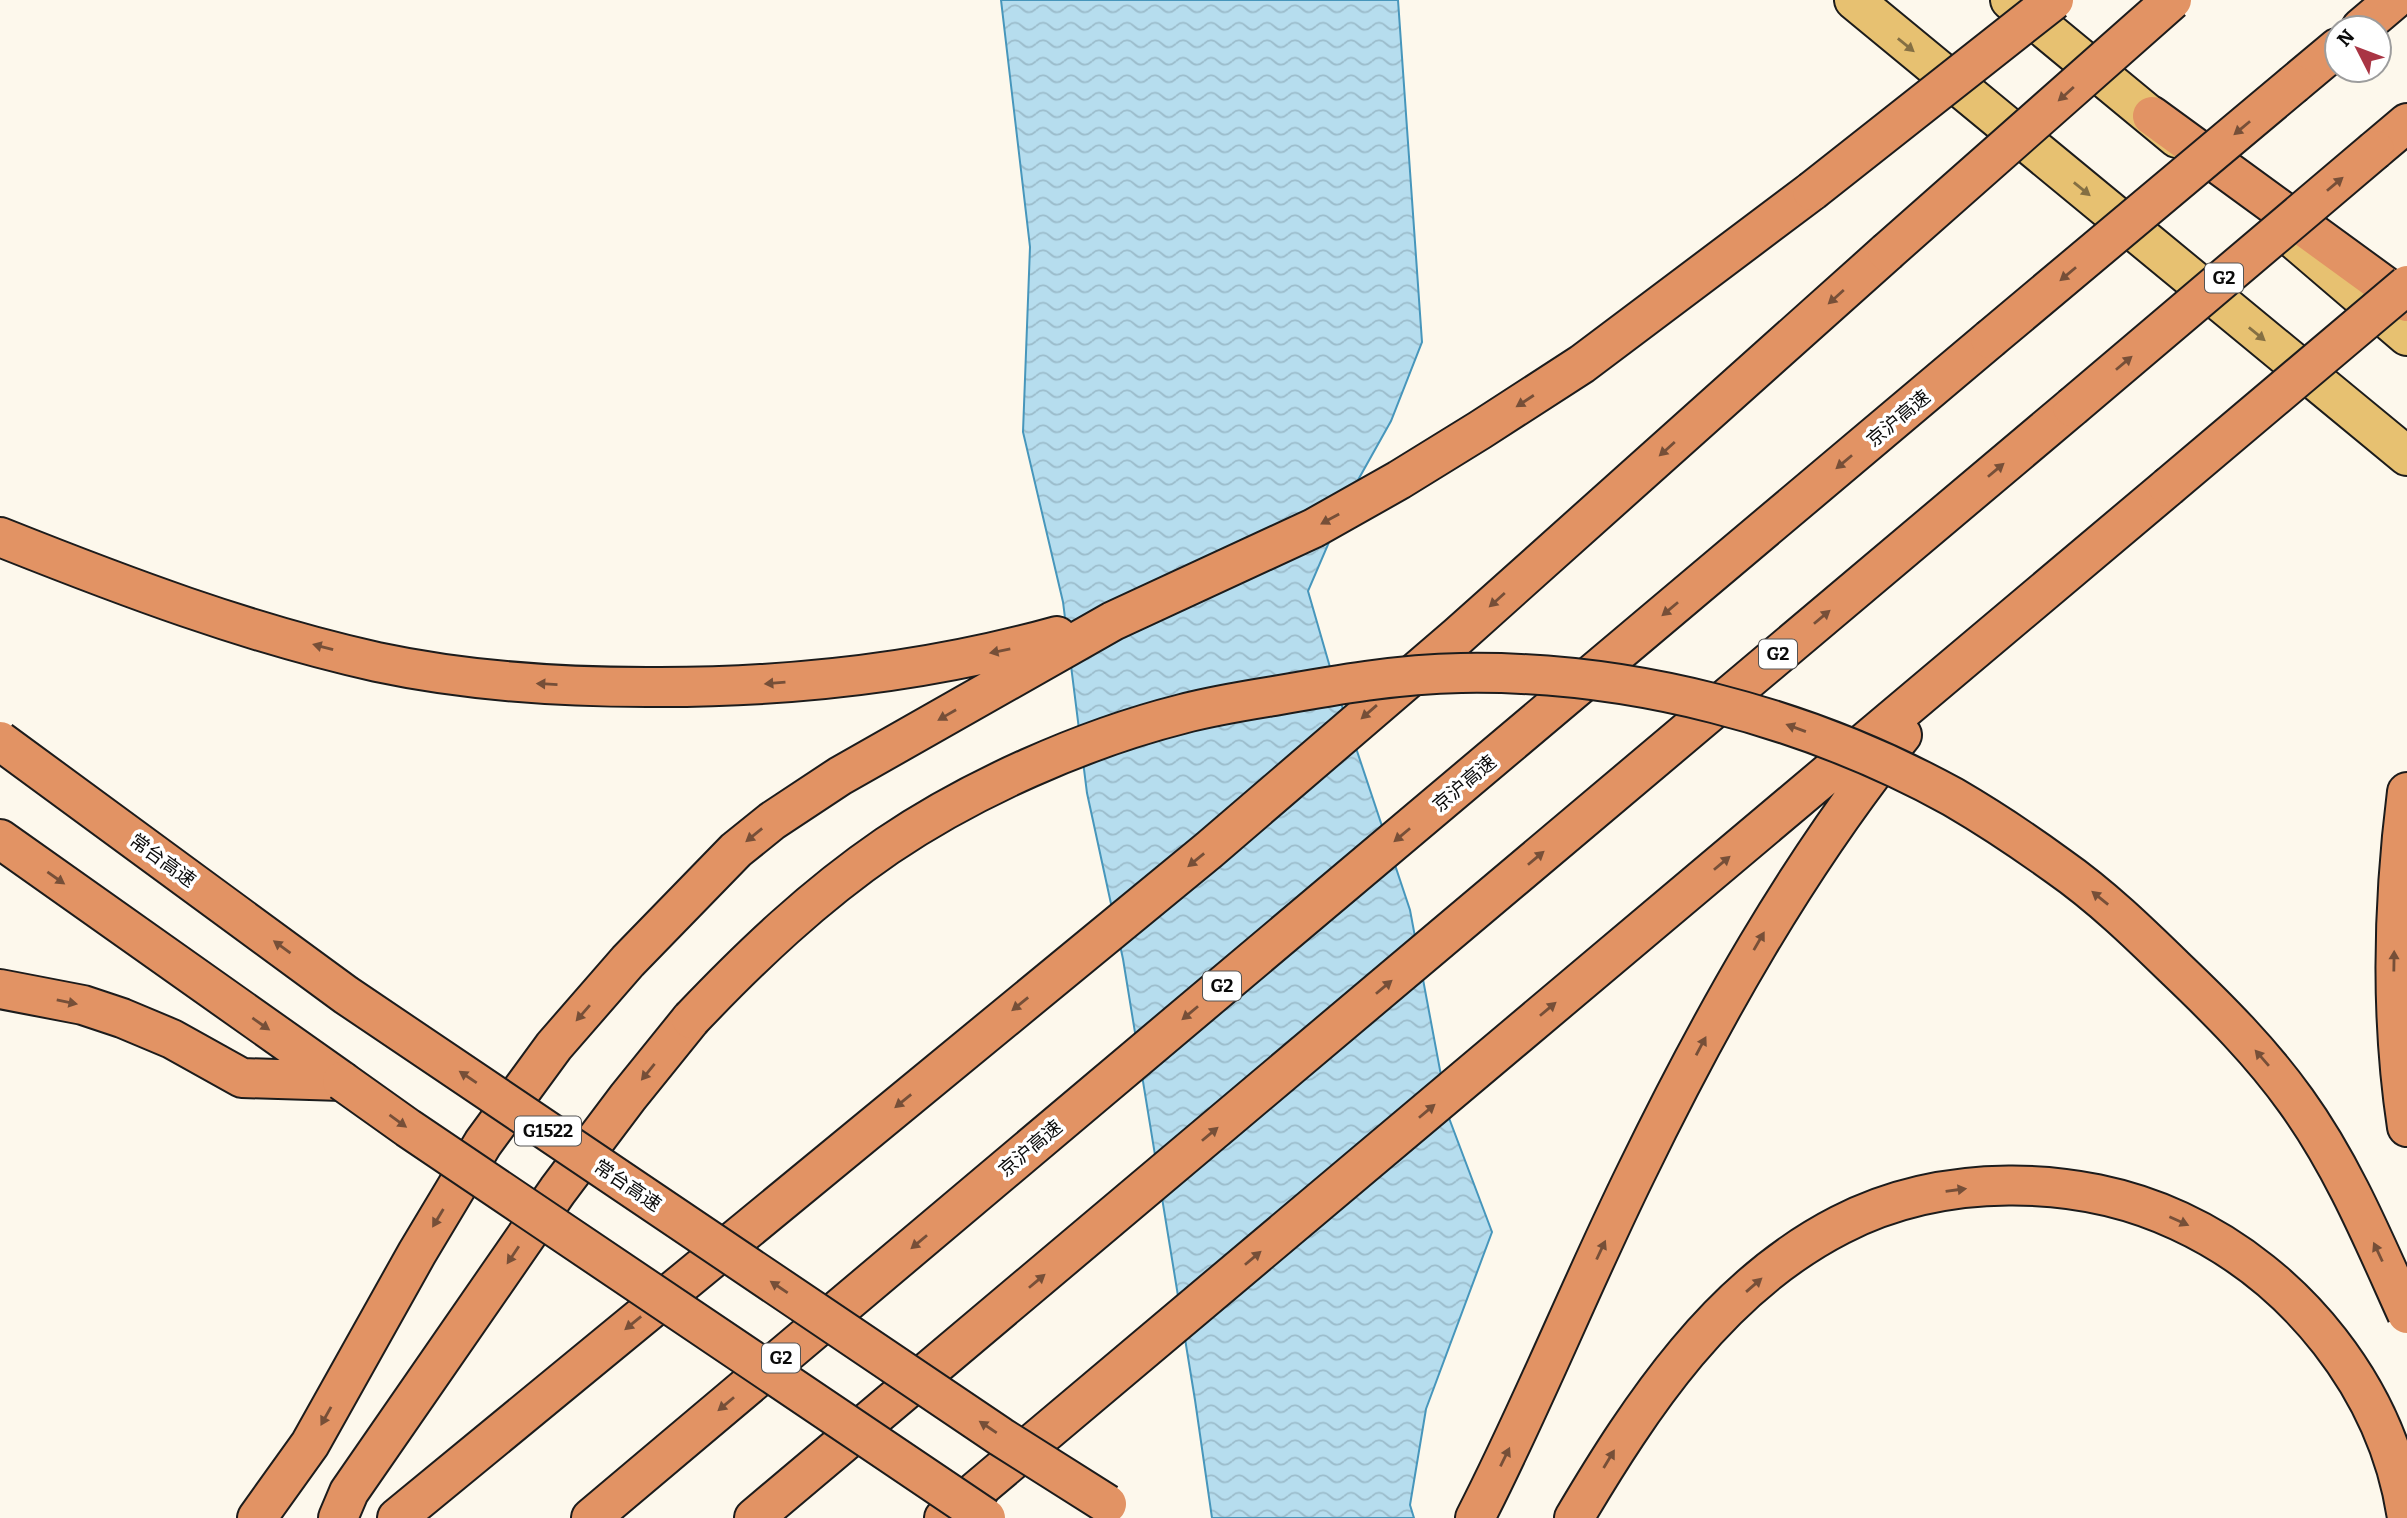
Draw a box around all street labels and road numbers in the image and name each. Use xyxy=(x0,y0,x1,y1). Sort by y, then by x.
road number: G2 xyxy=(2205,264,2243,292)
street label: 京沪高速 xyxy=(1862,385,1935,452)
road number: G2 xyxy=(1759,640,1797,668)
street label: 京沪高速 xyxy=(1428,750,1501,817)
street label: 常台高速 xyxy=(125,829,200,892)
road number: G2 xyxy=(1203,972,1241,1001)
street label: 京沪高速 xyxy=(994,1115,1067,1182)
road number: G1522 xyxy=(515,1116,581,1146)
street label: 常台高速 xyxy=(590,1155,666,1216)
road number: G2 xyxy=(762,1344,800,1372)

